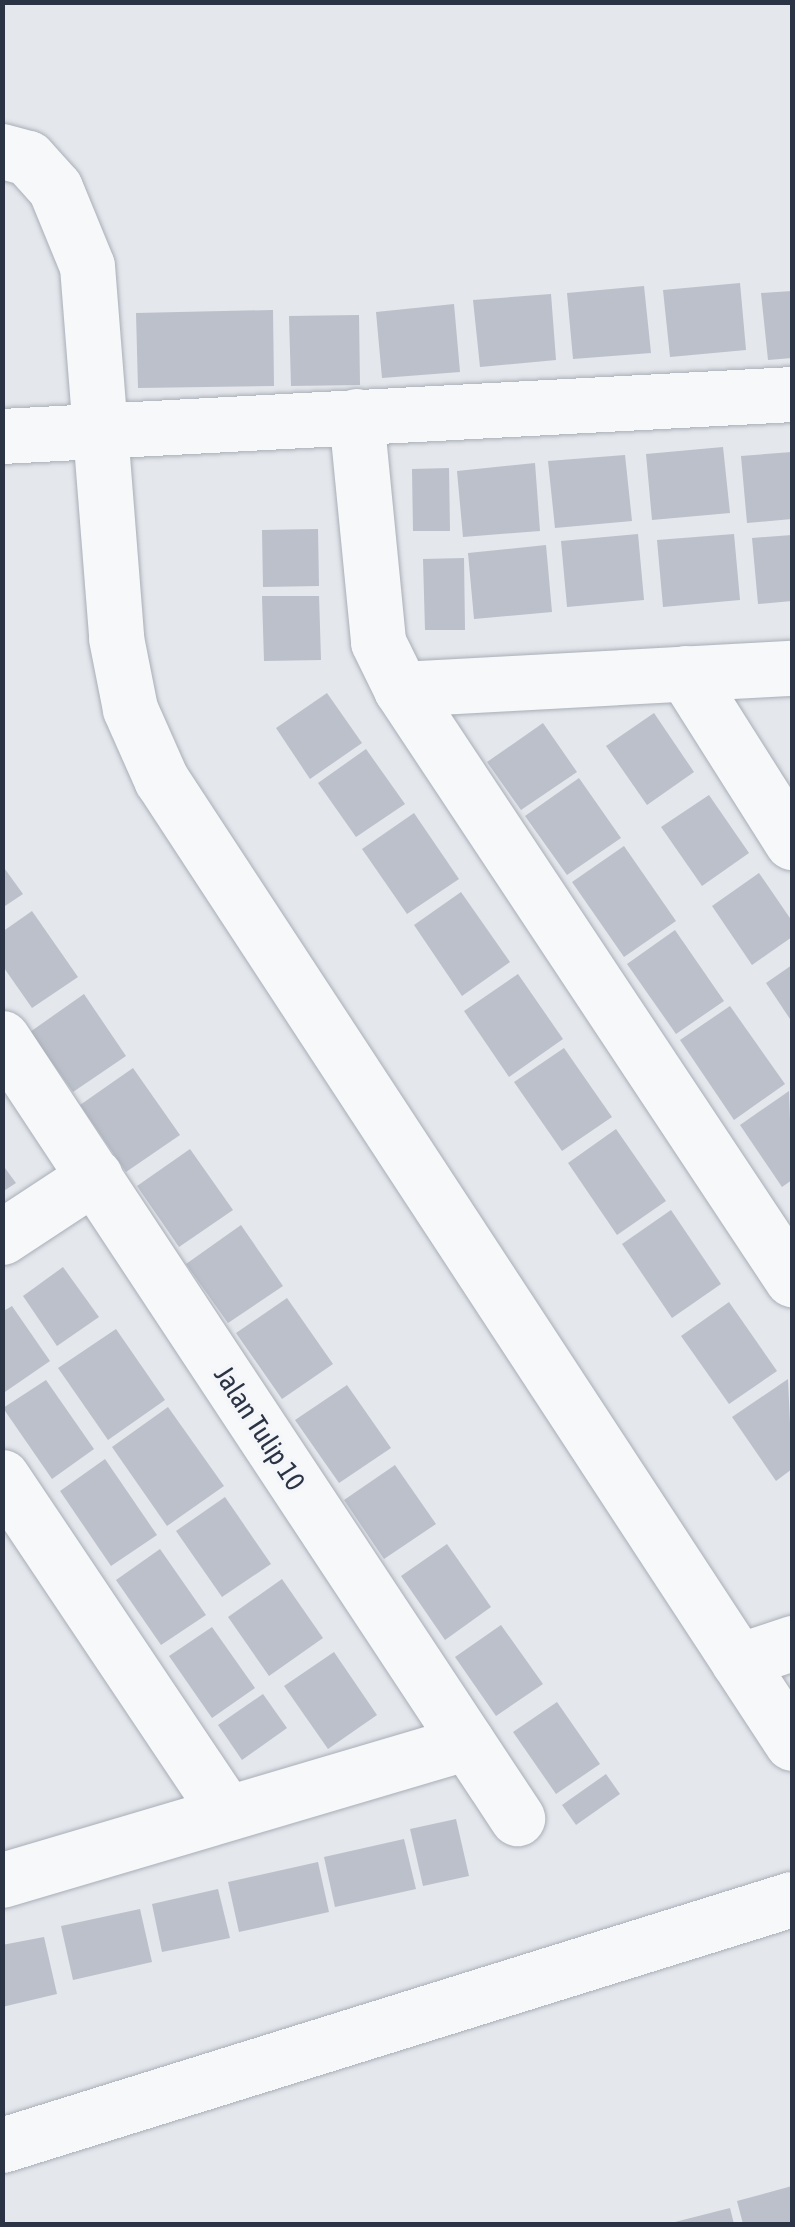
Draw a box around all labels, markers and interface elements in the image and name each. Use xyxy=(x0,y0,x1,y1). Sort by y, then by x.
street label: Jalan Tulip 10 xyxy=(207,1359,313,1497)

